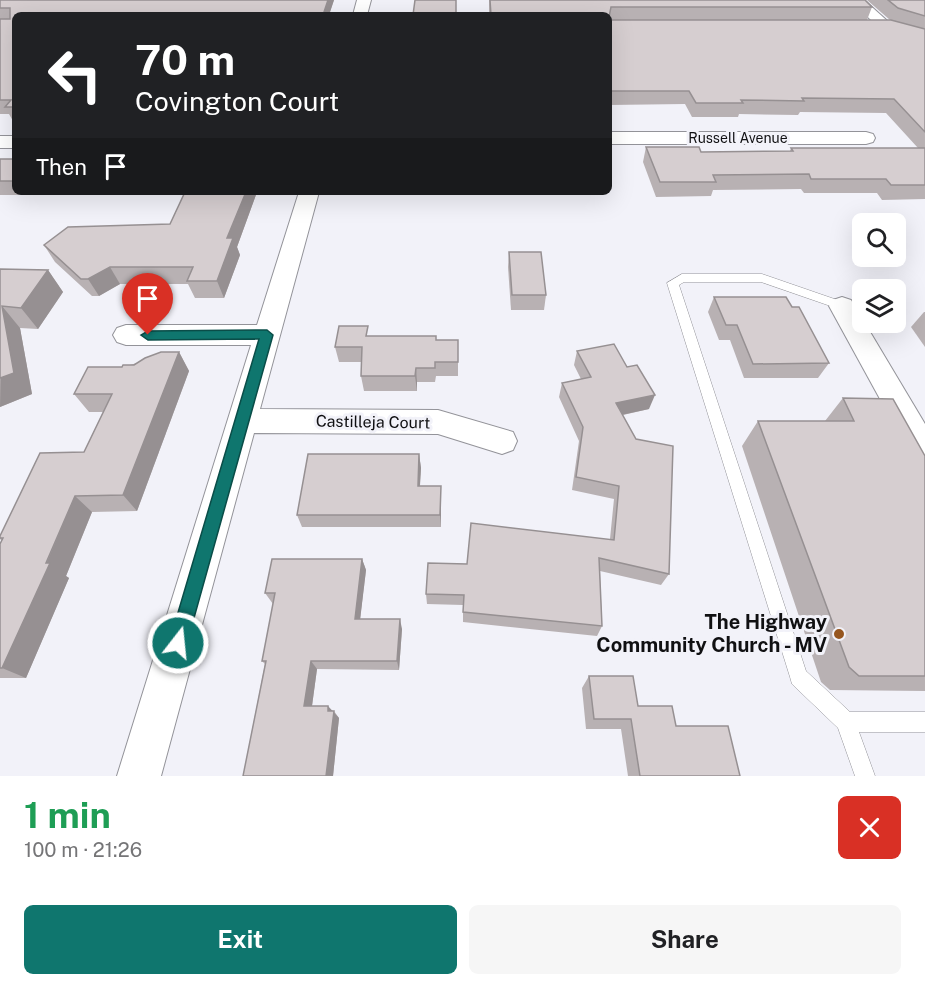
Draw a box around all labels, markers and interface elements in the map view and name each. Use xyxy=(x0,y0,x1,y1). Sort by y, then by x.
text: 70 m xyxy=(135,35,235,84)
icon: left xyxy=(36,36,114,114)
text: Covington Court xyxy=(135,85,339,117)
street label: Russell Avenue xyxy=(688,130,788,146)
icon: arrive xyxy=(99,150,132,183)
text: Then xyxy=(36,154,87,180)
map controls xyxy=(852,213,906,333)
button: search xyxy=(852,213,906,267)
pin xyxy=(122,273,173,335)
button: layers xyxy=(852,279,906,333)
icon: arrive xyxy=(131,282,164,315)
street label: Castilleja Court xyxy=(316,412,430,432)
place label: The Highway Community Church - MV xyxy=(596,610,827,657)
position arrow xyxy=(146,611,210,675)
marker: The Highway Community Church - MV xyxy=(832,627,846,641)
text: 1 min xyxy=(24,794,111,836)
button: close xyxy=(838,796,901,859)
text: 100 m · 21:26 xyxy=(24,838,142,862)
button: Exit xyxy=(24,905,457,974)
button: Share xyxy=(469,905,901,974)

